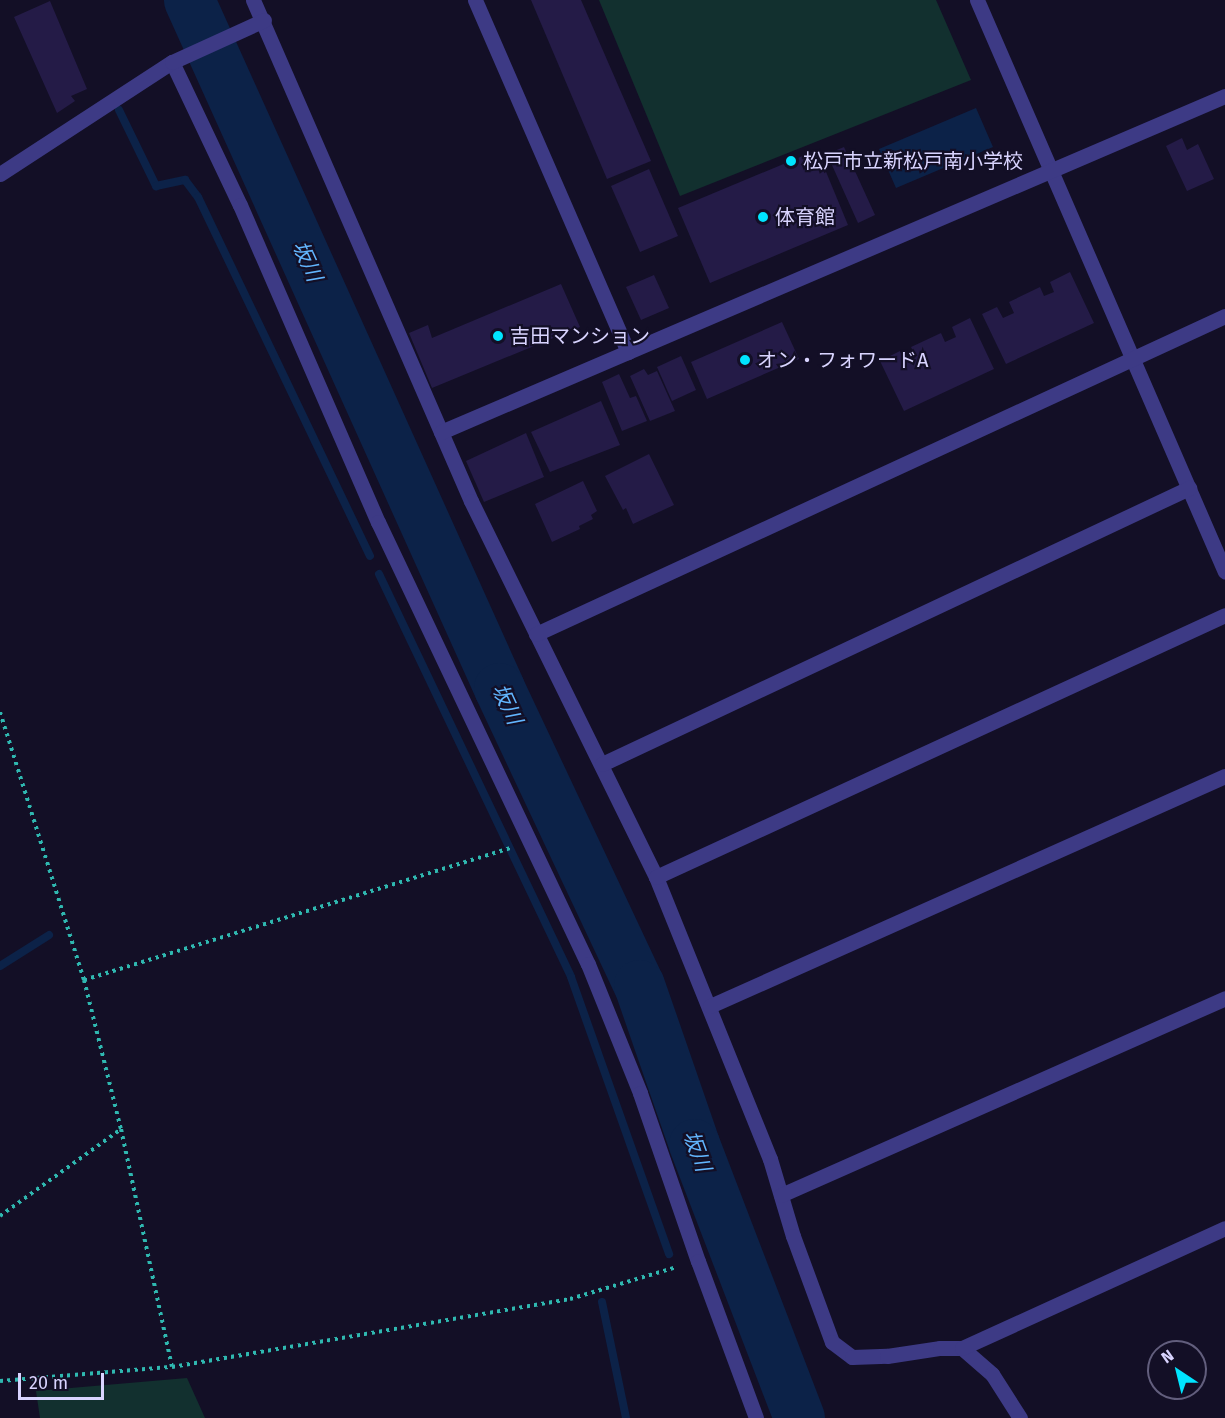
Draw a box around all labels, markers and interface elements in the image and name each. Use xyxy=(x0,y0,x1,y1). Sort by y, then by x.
place label: 松戸市立新松戸南小学校 xyxy=(803,149,1023,173)
marker: 松戸市立新松戸南小学校 xyxy=(784,154,798,168)
place label: 体育館 xyxy=(775,205,835,229)
marker: 体育館 xyxy=(756,210,770,224)
water label: 坂川 xyxy=(287,237,327,285)
place label: 吉田マンション xyxy=(510,324,650,348)
marker: 吉田マンション xyxy=(491,329,505,343)
place label: オン・フォワードA xyxy=(757,348,928,372)
marker: オン・フォワードA xyxy=(738,353,752,367)
water label: 坂川 xyxy=(487,680,527,728)
water label: 坂川 xyxy=(678,1127,716,1175)
north arrow xyxy=(1147,1340,1207,1400)
text: N xyxy=(1158,1346,1177,1367)
scale bar xyxy=(21,1361,106,1399)
text: 20 m xyxy=(29,1372,68,1394)

